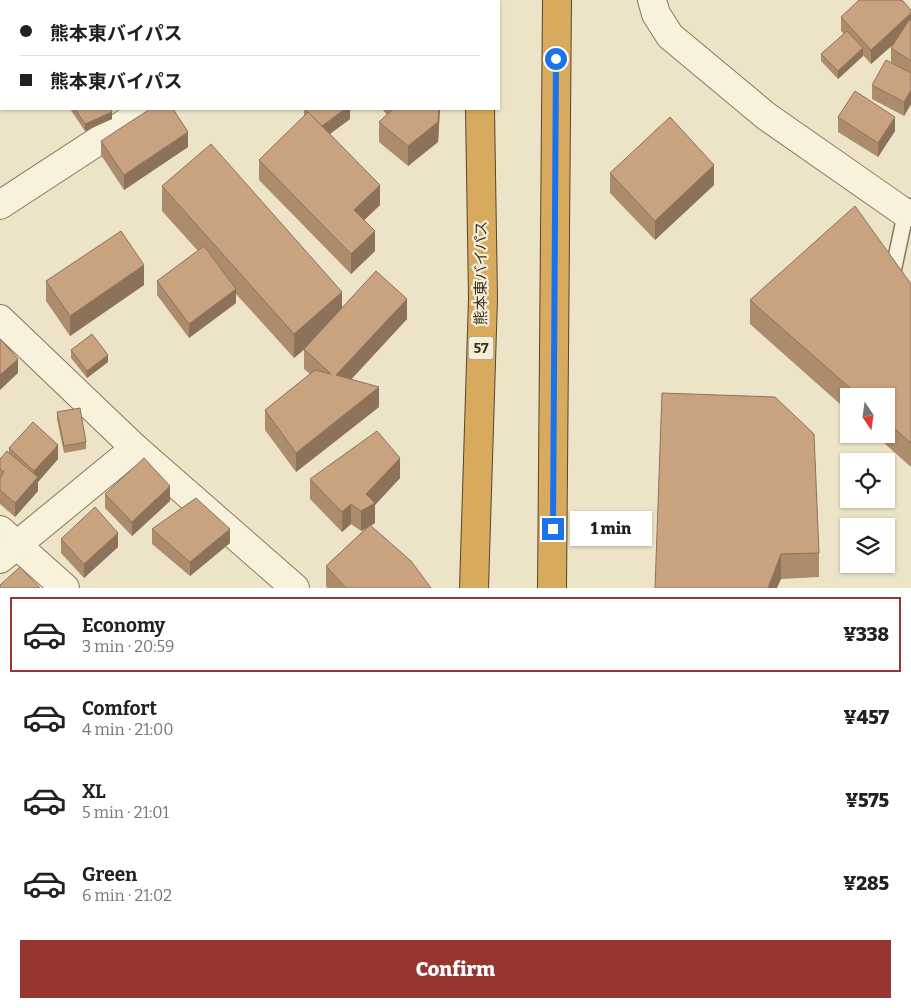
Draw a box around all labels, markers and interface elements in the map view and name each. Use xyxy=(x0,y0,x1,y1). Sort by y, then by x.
text: 熊本東バイパス xyxy=(50,22,183,45)
route start xyxy=(545,48,567,70)
text: 熊本東バイパス xyxy=(50,70,183,93)
street label: 熊本東バイパス xyxy=(472,221,490,325)
road number: 57 xyxy=(468,336,494,359)
north arrow xyxy=(840,388,895,442)
map controls xyxy=(840,388,895,573)
button: locate xyxy=(840,453,895,508)
callout: 1 min xyxy=(570,512,653,546)
route end xyxy=(542,518,564,540)
button: layers xyxy=(840,518,895,573)
text: 1 min xyxy=(591,519,631,538)
icon: car xyxy=(22,612,67,657)
text: Economy xyxy=(82,614,165,637)
text: ¥338 xyxy=(843,623,889,646)
text: 3 min · 20:59 xyxy=(82,637,174,656)
icon: car xyxy=(22,695,67,740)
text: Comfort xyxy=(82,697,157,720)
text: ¥457 xyxy=(844,706,889,729)
text: 4 min · 21:00 xyxy=(82,720,174,739)
icon: car xyxy=(22,778,67,823)
text: XL xyxy=(82,780,106,803)
text: ¥575 xyxy=(845,789,889,812)
text: 5 min · 21:01 xyxy=(82,803,169,822)
icon: car xyxy=(22,861,67,906)
text: Green xyxy=(82,863,137,886)
text: ¥285 xyxy=(843,872,889,895)
text: 6 min · 21:02 xyxy=(82,886,172,905)
button: Confirm xyxy=(20,940,891,998)

